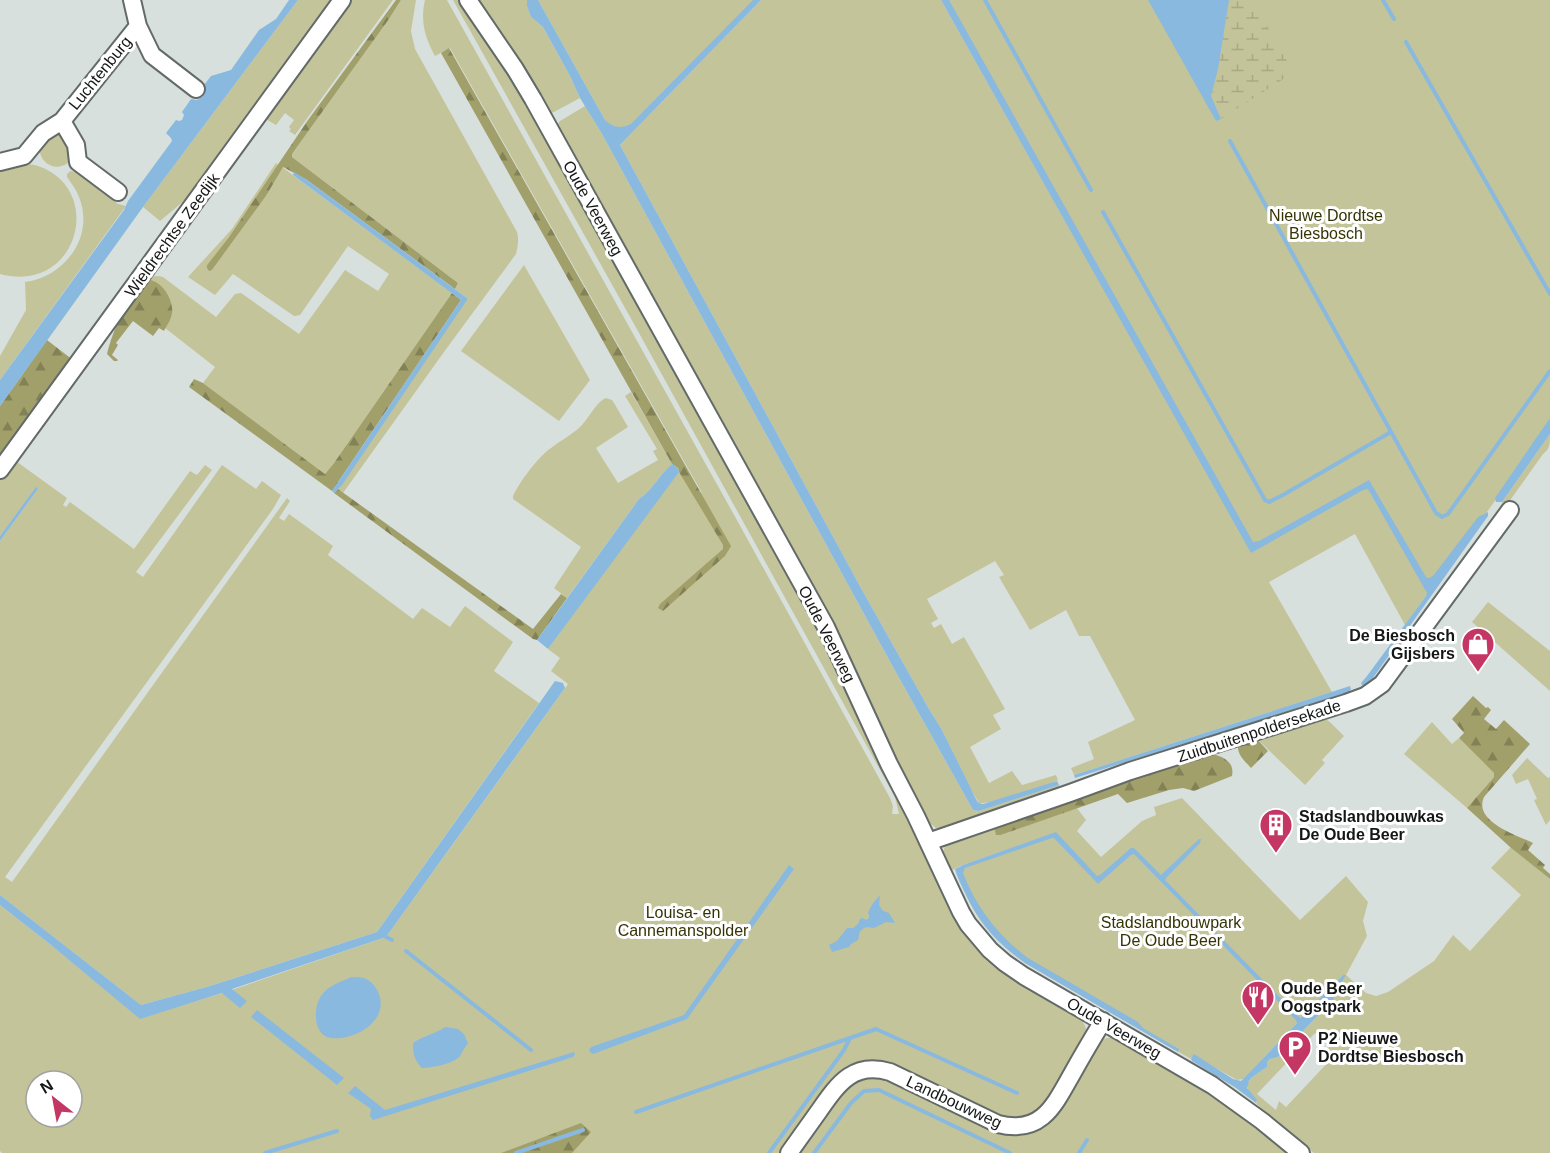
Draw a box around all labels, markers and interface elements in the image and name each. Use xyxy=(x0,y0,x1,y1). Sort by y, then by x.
street label: Luchtenburg xyxy=(65,33,135,113)
street label: Oude Veerweg xyxy=(560,158,626,258)
street label: Wieldrechtse Zeedijk xyxy=(121,169,223,300)
park label: Nieuwe Dordtse Biesbosch xyxy=(1269,207,1383,242)
street label: Oude Veerweg xyxy=(795,583,859,685)
shop icon: De Biesbosch Gijsbers xyxy=(1460,626,1496,673)
place label: De Biesbosch Gijsbers xyxy=(1349,627,1455,662)
street label: Zuidbuitenpoldersekade xyxy=(1175,696,1343,765)
building icon: Stadslandbouwkas De Oude Beer xyxy=(1258,807,1294,854)
place label: Stadslandbouwkas De Oude Beer xyxy=(1299,808,1444,843)
park label: Louisa- en Cannemanspolder xyxy=(618,904,749,939)
park label: Stadslandbouwpark De Oude Beer xyxy=(1101,914,1242,949)
restaurant icon: Oude Beer Oogstpark xyxy=(1240,979,1276,1026)
place label: Oude Beer Oogstpark xyxy=(1281,980,1362,1015)
street label: Oude Veerweg xyxy=(1064,994,1164,1062)
parking icon: P2 Nieuwe Dordtse Biesbosch xyxy=(1277,1029,1313,1076)
place label: P2 Nieuwe Dordtse Biesbosch xyxy=(1318,1030,1464,1065)
north arrow xyxy=(24,1069,84,1129)
street label: Landbouwweg xyxy=(904,1072,1004,1132)
text: N xyxy=(37,1076,56,1097)

